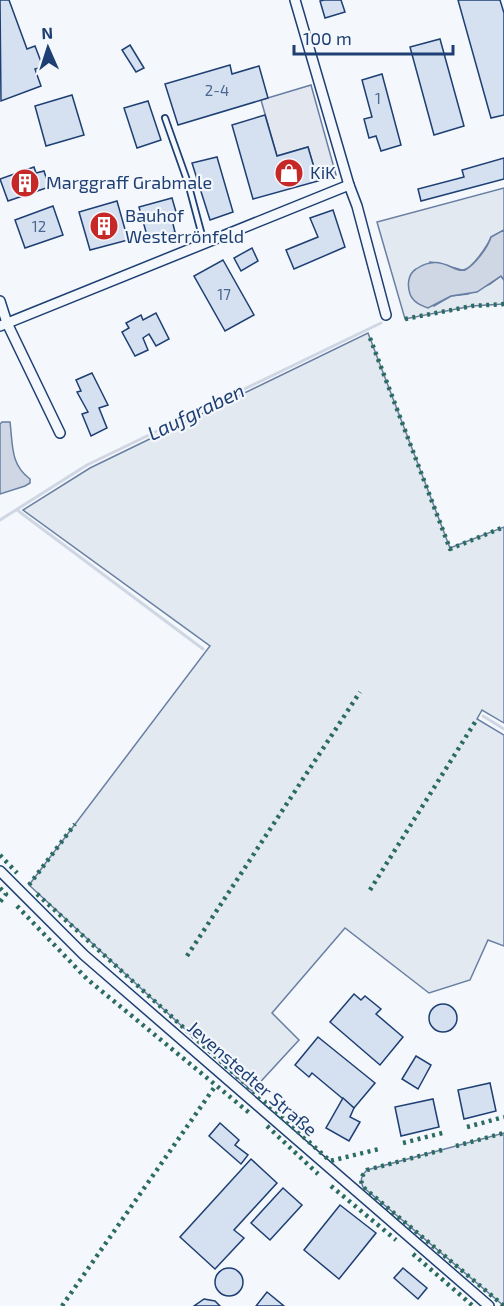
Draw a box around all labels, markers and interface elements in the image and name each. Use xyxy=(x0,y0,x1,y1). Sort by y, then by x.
north arrow xyxy=(18,18,78,78)
scale bar xyxy=(294,18,453,56)
text: N xyxy=(41,23,53,42)
text: 100 m xyxy=(303,27,352,49)
house number: 2-4 xyxy=(205,81,229,99)
house number: 1 xyxy=(375,89,381,107)
shop icon: KiK xyxy=(273,157,305,189)
place label: KiK xyxy=(310,161,336,183)
building icon: Marggraff Grabmale xyxy=(9,167,41,199)
place label: Marggraff Grabmale xyxy=(46,171,212,193)
place label: Bauhof Westerrönfeld xyxy=(125,204,244,247)
building icon: Bauhof Westerrönfeld xyxy=(88,210,120,242)
house number: 12 xyxy=(32,217,46,235)
house number: 17 xyxy=(217,285,231,303)
water label: Laufgraben xyxy=(143,377,248,445)
street label: Jevenstedter Straße xyxy=(183,1016,322,1140)

